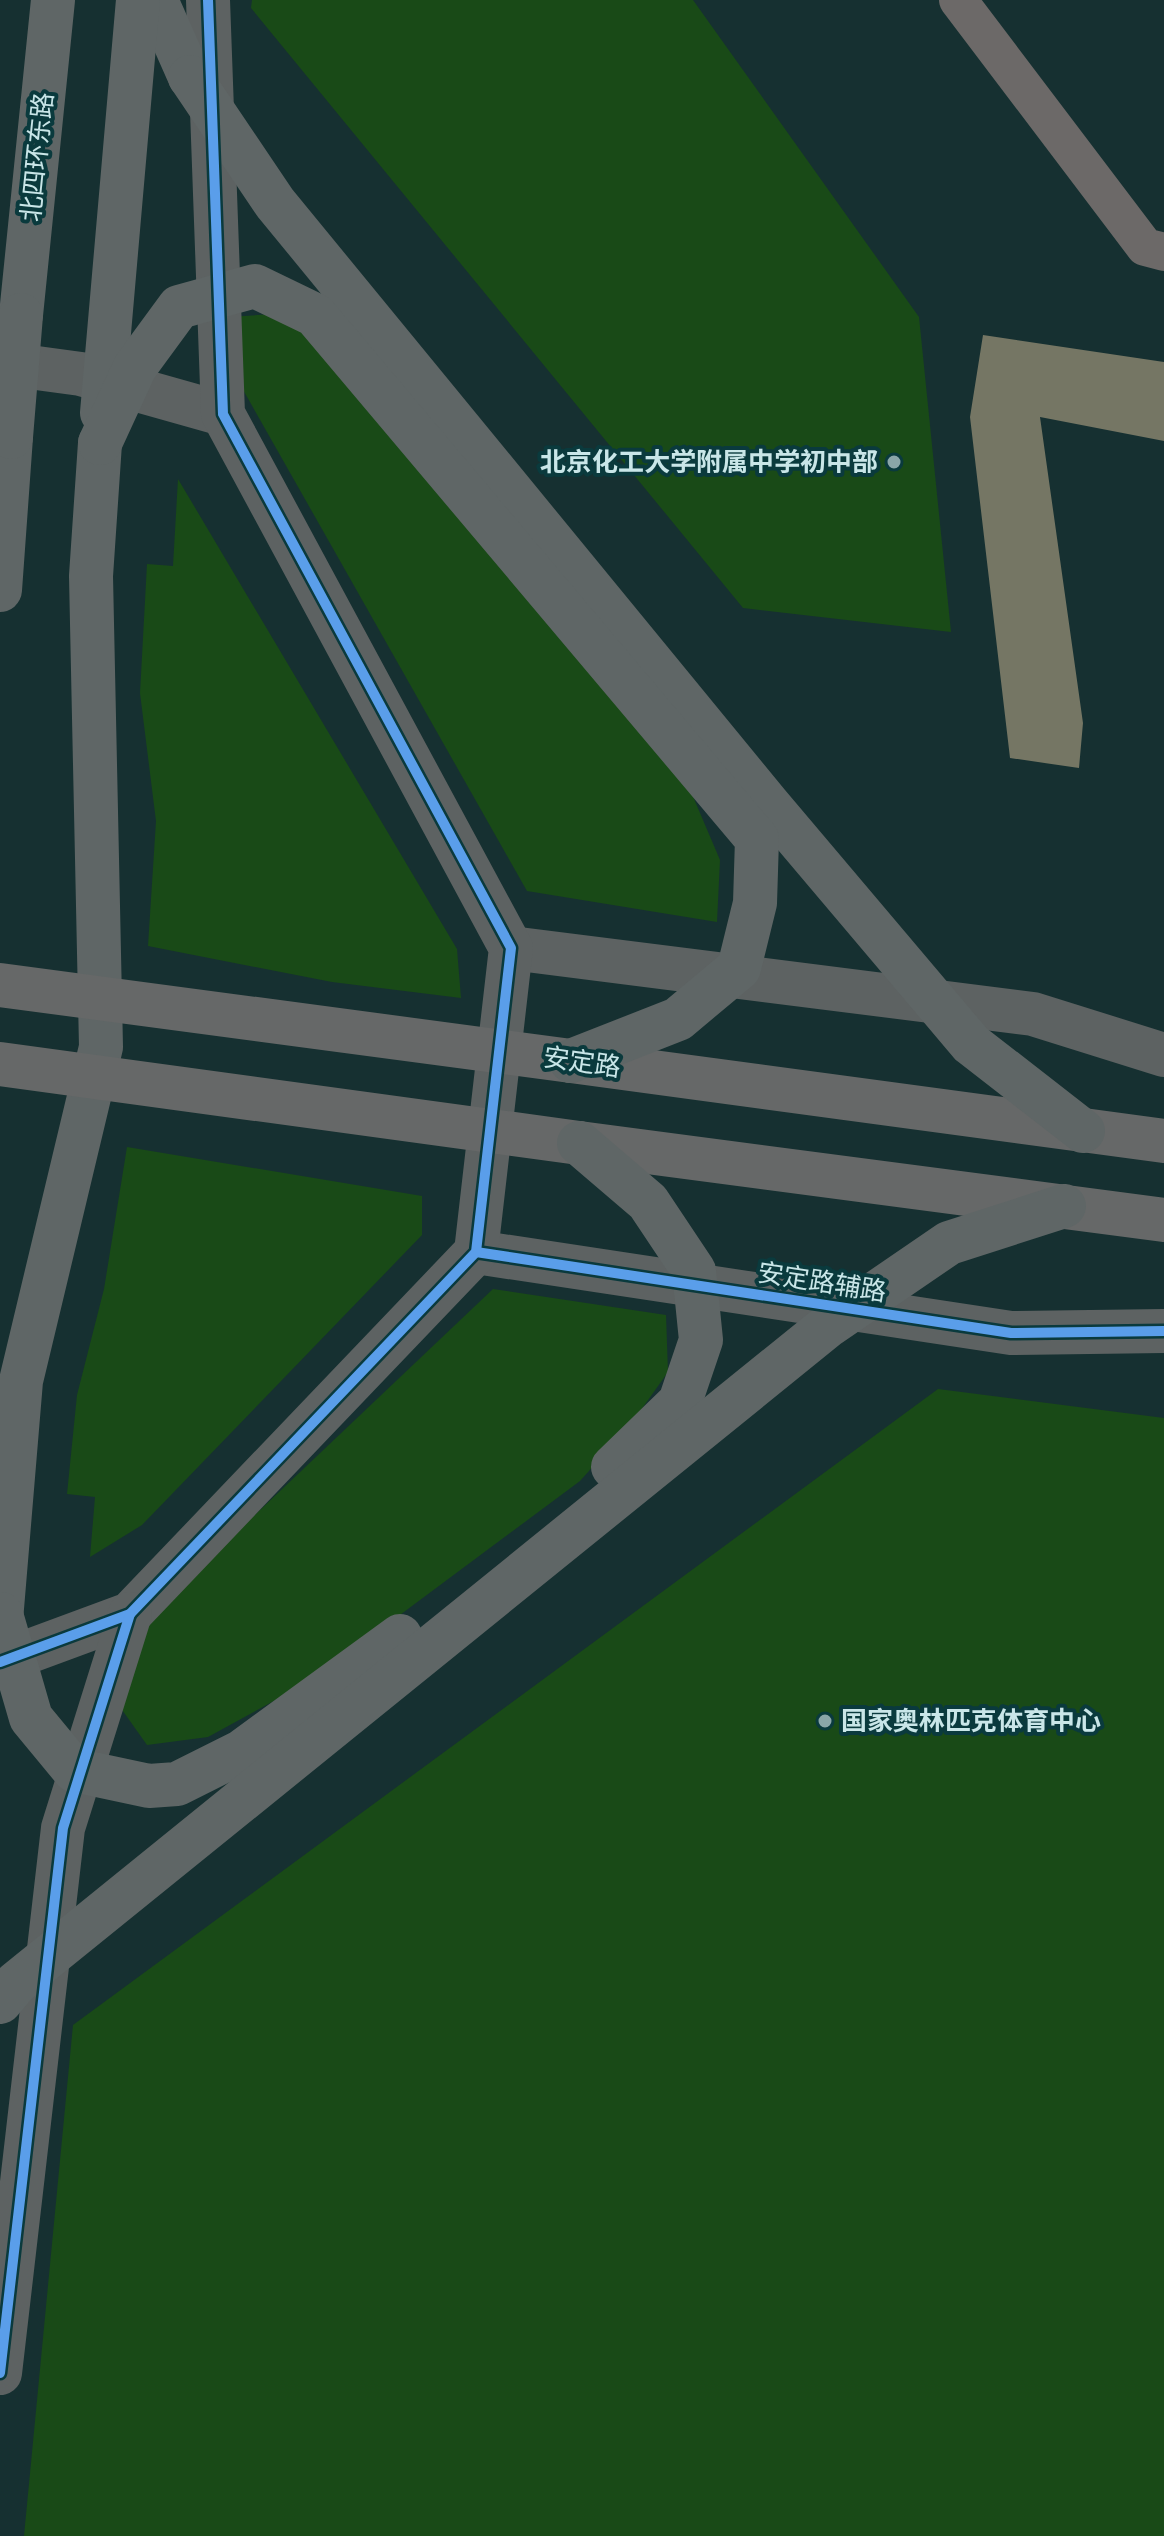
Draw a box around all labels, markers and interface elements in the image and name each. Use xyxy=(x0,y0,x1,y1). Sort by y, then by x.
street label: 北四环东路 xyxy=(15,91,58,223)
place label: 北京化工大学附属中学初中部 xyxy=(540,447,878,476)
marker: 北京化工大学附属中学初中部 xyxy=(885,453,903,471)
street label: 安定路 xyxy=(541,1042,623,1081)
street label: 安定路辅路 xyxy=(756,1257,889,1306)
place label: 国家奥林匹克体育中心 xyxy=(841,1706,1101,1735)
marker: 国家奥林匹克体育中心 xyxy=(816,1712,834,1730)

